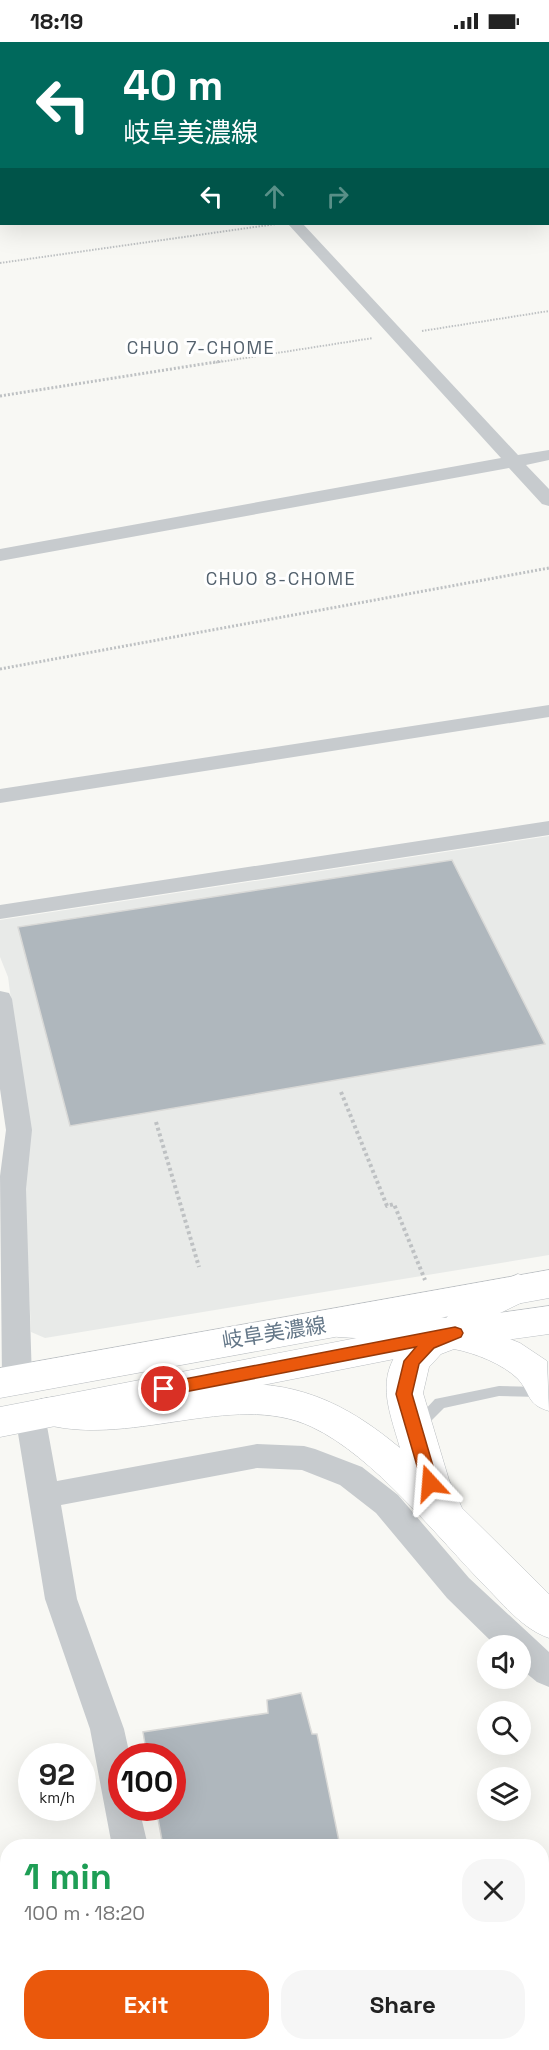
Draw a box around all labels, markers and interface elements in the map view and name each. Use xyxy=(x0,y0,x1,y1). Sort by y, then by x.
text: 18:19 xyxy=(30,7,83,35)
text: 40 m xyxy=(123,59,223,112)
icon: left xyxy=(24,66,102,144)
text: 岐阜美濃線 xyxy=(123,115,258,150)
icon: left xyxy=(195,180,228,213)
icon: ahead xyxy=(258,180,291,213)
icon: right xyxy=(321,180,354,213)
district label: CHUO 7-CHOME xyxy=(127,336,275,359)
district label: CHUO 8-CHOME xyxy=(206,567,356,590)
street label: 岐阜美濃線 xyxy=(220,1311,328,1354)
pin xyxy=(138,1363,189,1414)
icon: arrive xyxy=(147,1372,180,1405)
position arrow xyxy=(398,1451,462,1515)
map controls xyxy=(477,1635,531,1821)
button: sound xyxy=(477,1635,531,1689)
button: search xyxy=(477,1701,531,1755)
speed limit sign: 100 xyxy=(108,1743,186,1821)
text: 92 xyxy=(39,1755,75,1794)
button: layers xyxy=(477,1767,531,1821)
text: km/h xyxy=(39,1788,75,1807)
text: 1 min xyxy=(24,1854,112,1900)
button: close xyxy=(462,1859,525,1922)
text: 100 m · 18:20 xyxy=(24,1900,145,1926)
button: Exit xyxy=(24,1970,269,2039)
button: Share xyxy=(281,1970,525,2039)

